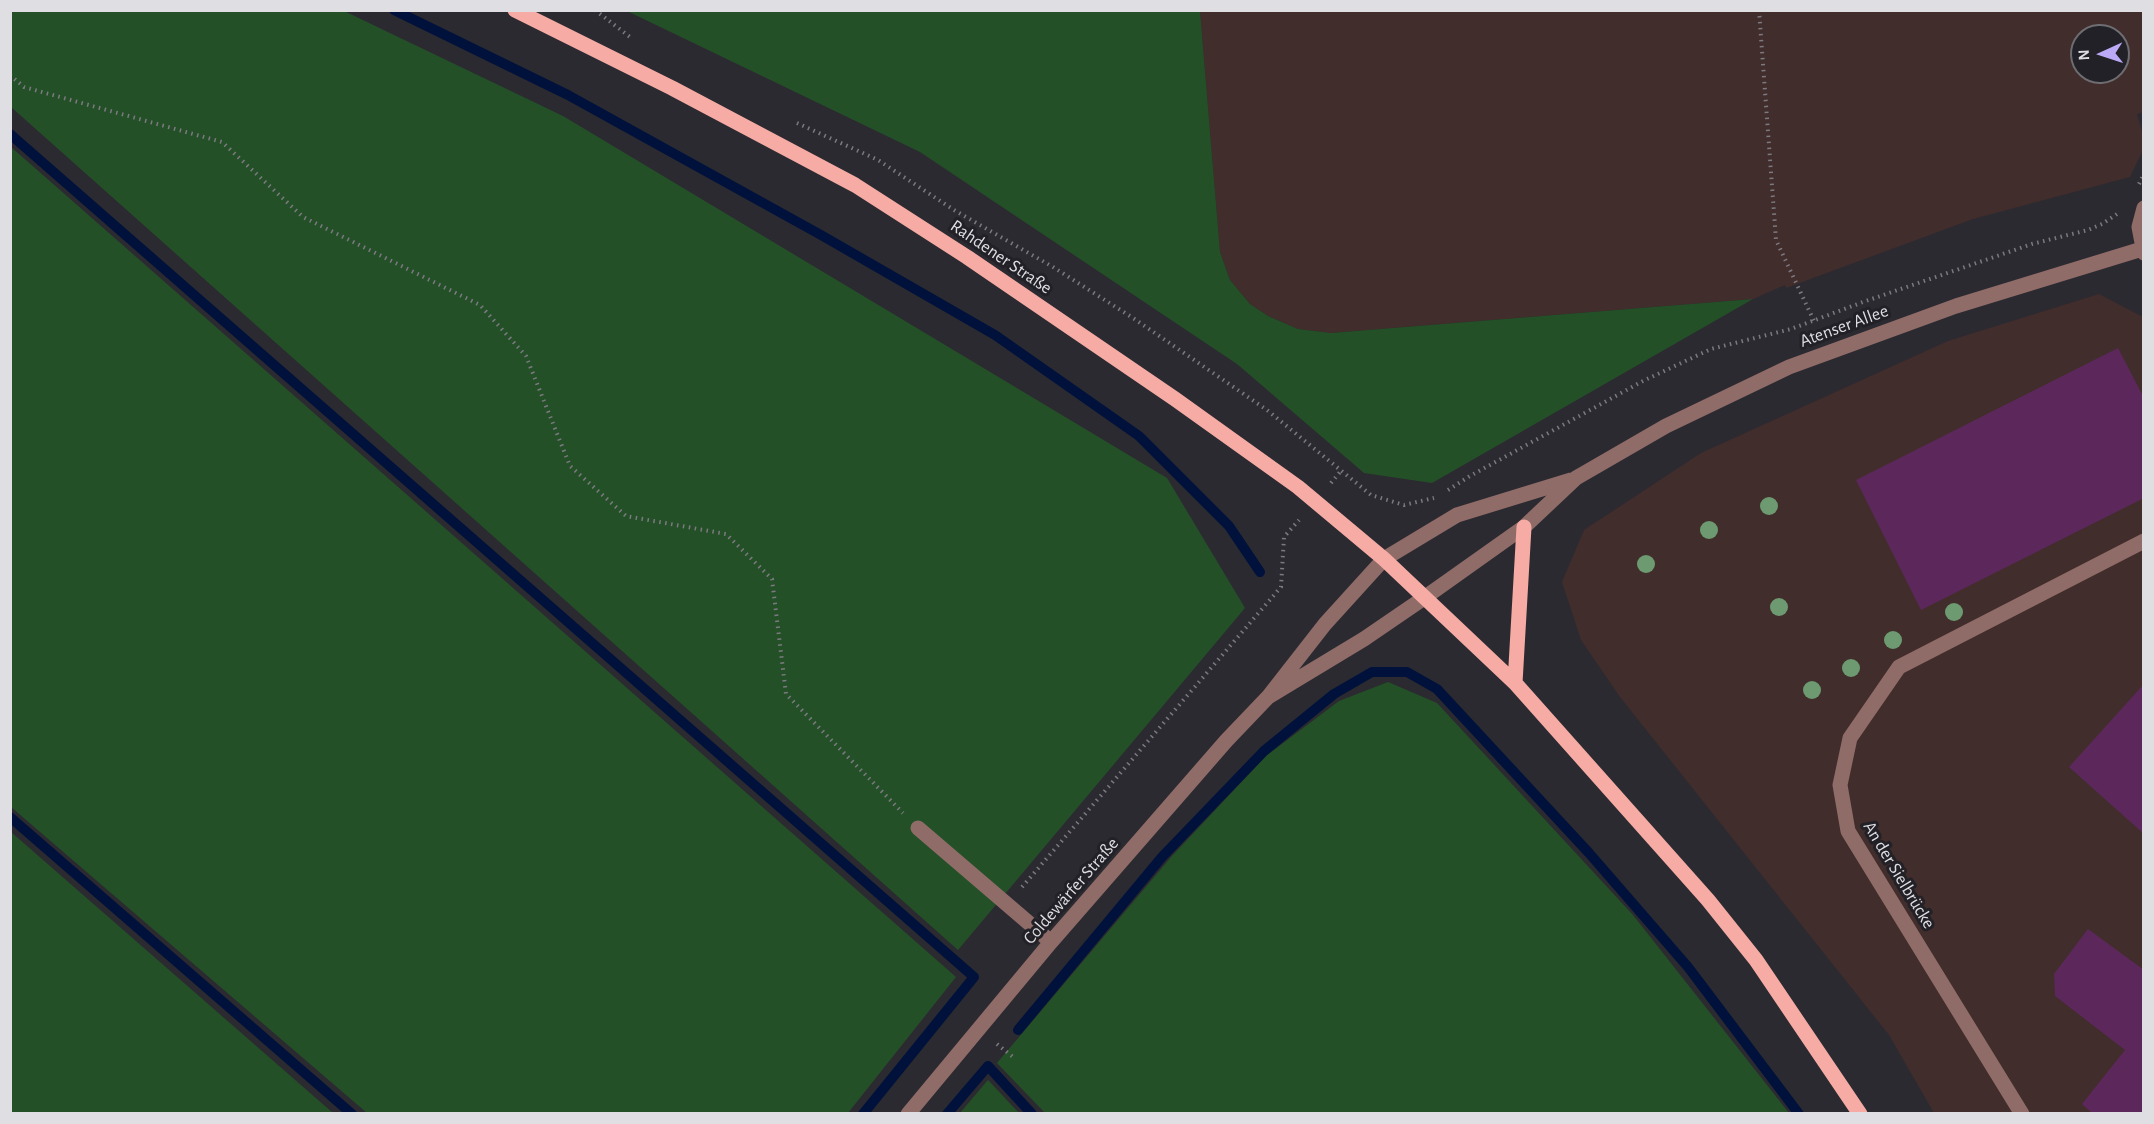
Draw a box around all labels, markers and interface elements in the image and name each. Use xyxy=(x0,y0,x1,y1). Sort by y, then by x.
north arrow xyxy=(2070,24,2130,84)
text: N xyxy=(2076,49,2092,61)
street label: Rahdener Straße xyxy=(946,215,1056,299)
street label: Atenser Allee xyxy=(1797,300,1891,352)
street label: An der Sielbrücke xyxy=(1858,817,1940,933)
street label: Coldewärfer Straße xyxy=(1019,833,1123,949)

